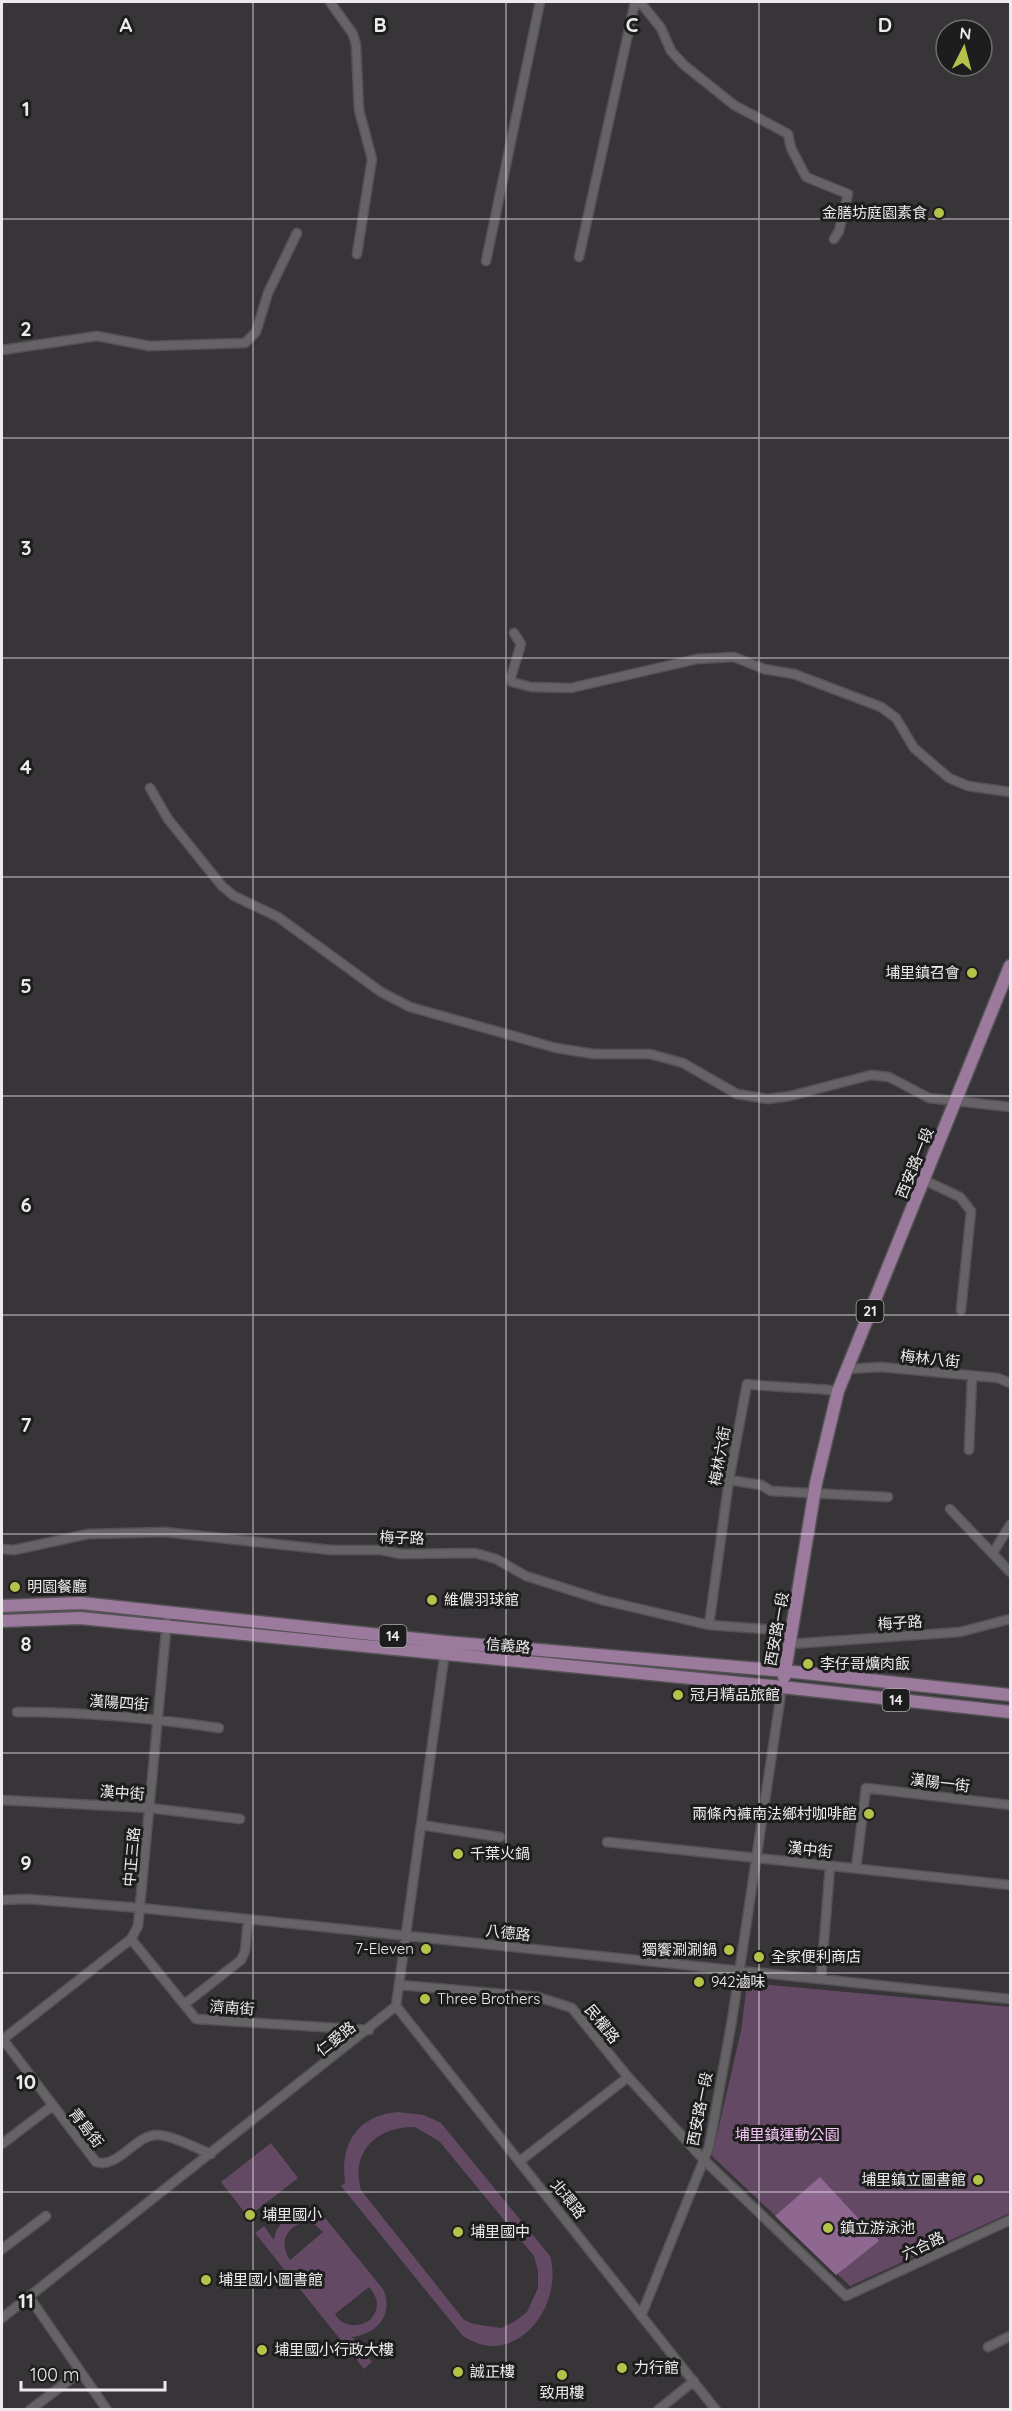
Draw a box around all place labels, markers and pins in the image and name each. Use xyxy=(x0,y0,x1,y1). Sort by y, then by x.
place label: 金膳坊庭園素食 xyxy=(822,203,927,222)
marker: 金膳坊庭園素食 xyxy=(932,206,946,220)
place label: 埔里鎮召會 xyxy=(885,963,960,982)
marker: 埔里鎮召會 xyxy=(965,966,979,980)
place label: 明園餐廳 xyxy=(27,1577,87,1596)
marker: 明園餐廳 xyxy=(8,1580,22,1594)
place label: 維儂羽球館 xyxy=(444,1590,519,1609)
marker: 維儂羽球館 xyxy=(425,1593,439,1607)
place label: 李仔哥爌肉飯 xyxy=(820,1654,910,1673)
marker: 李仔哥爌肉飯 xyxy=(801,1657,815,1671)
place label: 冠月精品旅館 xyxy=(690,1685,780,1704)
marker: 冠月精品旅館 xyxy=(671,1688,685,1702)
place label: 兩條內褲南法鄉村咖啡館 xyxy=(692,1804,857,1823)
marker: 兩條內褲南法鄉村咖啡館 xyxy=(862,1807,876,1821)
place label: 千葉火鍋 xyxy=(470,1844,530,1863)
marker: 千葉火鍋 xyxy=(451,1847,465,1861)
place label: 7-Eleven xyxy=(355,1939,414,1958)
place label: 獨饗涮涮鍋 xyxy=(642,1940,717,1959)
marker: 7-Eleven xyxy=(419,1942,433,1956)
marker: 獨饗涮涮鍋 xyxy=(722,1943,736,1957)
place label: 全家便利商店 xyxy=(771,1947,861,1966)
marker: 全家便利商店 xyxy=(752,1950,766,1964)
place label: 942滷味 xyxy=(711,1972,766,1991)
marker: 942滷味 xyxy=(692,1975,706,1989)
place label: Three Brothers xyxy=(437,1989,540,2008)
marker: Three Brothers xyxy=(418,1992,432,2006)
place label: 埔里鎮立圖書館 xyxy=(861,2170,966,2189)
marker: 埔里鎮立圖書館 xyxy=(971,2173,985,2187)
place label: 埔里國小 xyxy=(262,2205,322,2224)
marker: 埔里國小 xyxy=(243,2208,257,2222)
place label: 鎮立游泳池 xyxy=(840,2218,915,2237)
marker: 鎮立游泳池 xyxy=(821,2221,835,2235)
place label: 埔里國中 xyxy=(470,2222,530,2241)
marker: 埔里國中 xyxy=(451,2225,465,2239)
place label: 埔里國小圖書館 xyxy=(218,2270,323,2289)
marker: 埔里國小圖書館 xyxy=(199,2273,213,2287)
place label: 埔里國小行政大樓 xyxy=(274,2340,394,2359)
marker: 埔里國小行政大樓 xyxy=(255,2343,269,2357)
place label: 力行館 xyxy=(634,2358,679,2377)
marker: 力行館 xyxy=(615,2361,629,2375)
place label: 誠正樓 xyxy=(470,2362,515,2381)
marker: 誠正樓 xyxy=(451,2365,465,2379)
marker: 致用樓 xyxy=(555,2368,569,2382)
place label: 致用樓 xyxy=(539,2383,585,2402)

